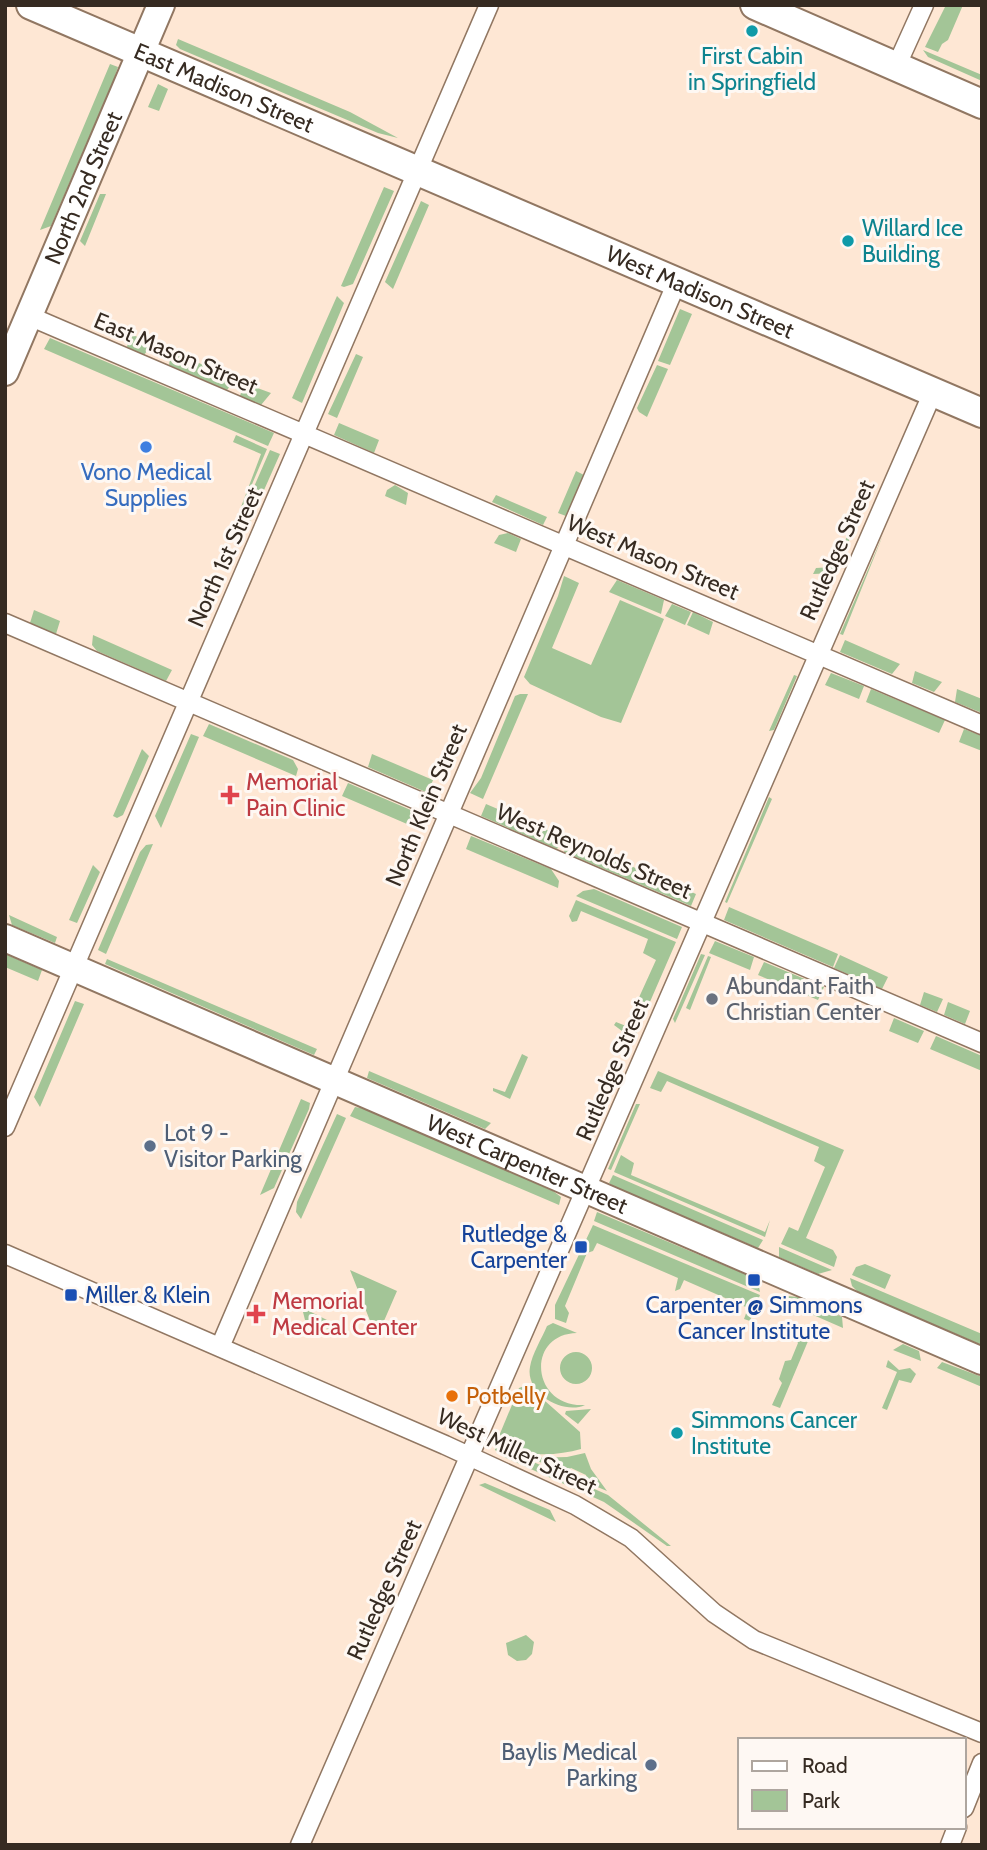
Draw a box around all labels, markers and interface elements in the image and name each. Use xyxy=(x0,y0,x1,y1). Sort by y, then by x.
marker: First Cabin in Springfield xyxy=(744,23,760,39)
street label: East Madison Street xyxy=(130,37,318,139)
place label: First Cabin in Springfield xyxy=(688,42,816,96)
street label: North 2nd Street xyxy=(38,107,128,269)
place label: Willard Ice Building xyxy=(862,214,963,268)
marker: Willard Ice Building xyxy=(840,233,856,249)
street label: West Madison Street xyxy=(602,239,798,345)
street label: East Mason Street xyxy=(90,306,262,400)
marker: Vono Medical Supplies xyxy=(138,439,154,455)
place label: Vono Medical Supplies xyxy=(81,458,212,512)
street label: Rutledge Street xyxy=(794,475,881,625)
street label: North 1st Street xyxy=(182,482,268,631)
street label: West Mason Street xyxy=(563,508,743,606)
street label: North Klein Street xyxy=(379,720,473,890)
place label: Memorial Pain Clinic xyxy=(246,768,345,822)
marker: Memorial Pain Clinic xyxy=(220,785,240,805)
street label: West Reynolds Street xyxy=(492,797,696,905)
place label: Abundant Faith Christian Center xyxy=(726,972,882,1026)
marker: Abundant Faith Christian Center xyxy=(704,991,720,1007)
street label: Rutledge Street xyxy=(570,995,654,1145)
street label: West Carpenter Street xyxy=(422,1108,632,1220)
place label: Lot 9 - Visitor Parking xyxy=(164,1119,302,1173)
marker: Lot 9 - Visitor Parking xyxy=(142,1138,158,1154)
place label: Rutledge & Carpenter xyxy=(461,1220,568,1274)
marker: Rutledge & Carpenter xyxy=(573,1239,589,1255)
marker: Carpenter @ Simmons Cancer Institute xyxy=(746,1272,762,1288)
place label: Miller & Klein xyxy=(85,1281,210,1309)
marker: Miller & Klein xyxy=(63,1287,79,1303)
place label: Memorial Medical Center xyxy=(272,1287,418,1341)
place label: Carpenter @ Simmons Cancer Institute xyxy=(645,1291,863,1345)
marker: Memorial Medical Center xyxy=(246,1304,266,1324)
place label: Potbelly xyxy=(466,1382,546,1410)
marker: Potbelly xyxy=(444,1388,460,1404)
street label: West Miller Street xyxy=(433,1402,601,1500)
place label: Simmons Cancer Institute xyxy=(691,1406,858,1460)
marker: Simmons Cancer Institute xyxy=(669,1425,685,1441)
street label: Rutledge Street xyxy=(341,1515,428,1665)
place label: Baylis Medical Parking xyxy=(501,1738,638,1792)
legend xyxy=(738,1738,966,1829)
text: Road xyxy=(802,1753,848,1778)
marker: Baylis Medical Parking xyxy=(643,1757,659,1773)
text: Park xyxy=(802,1788,840,1813)

